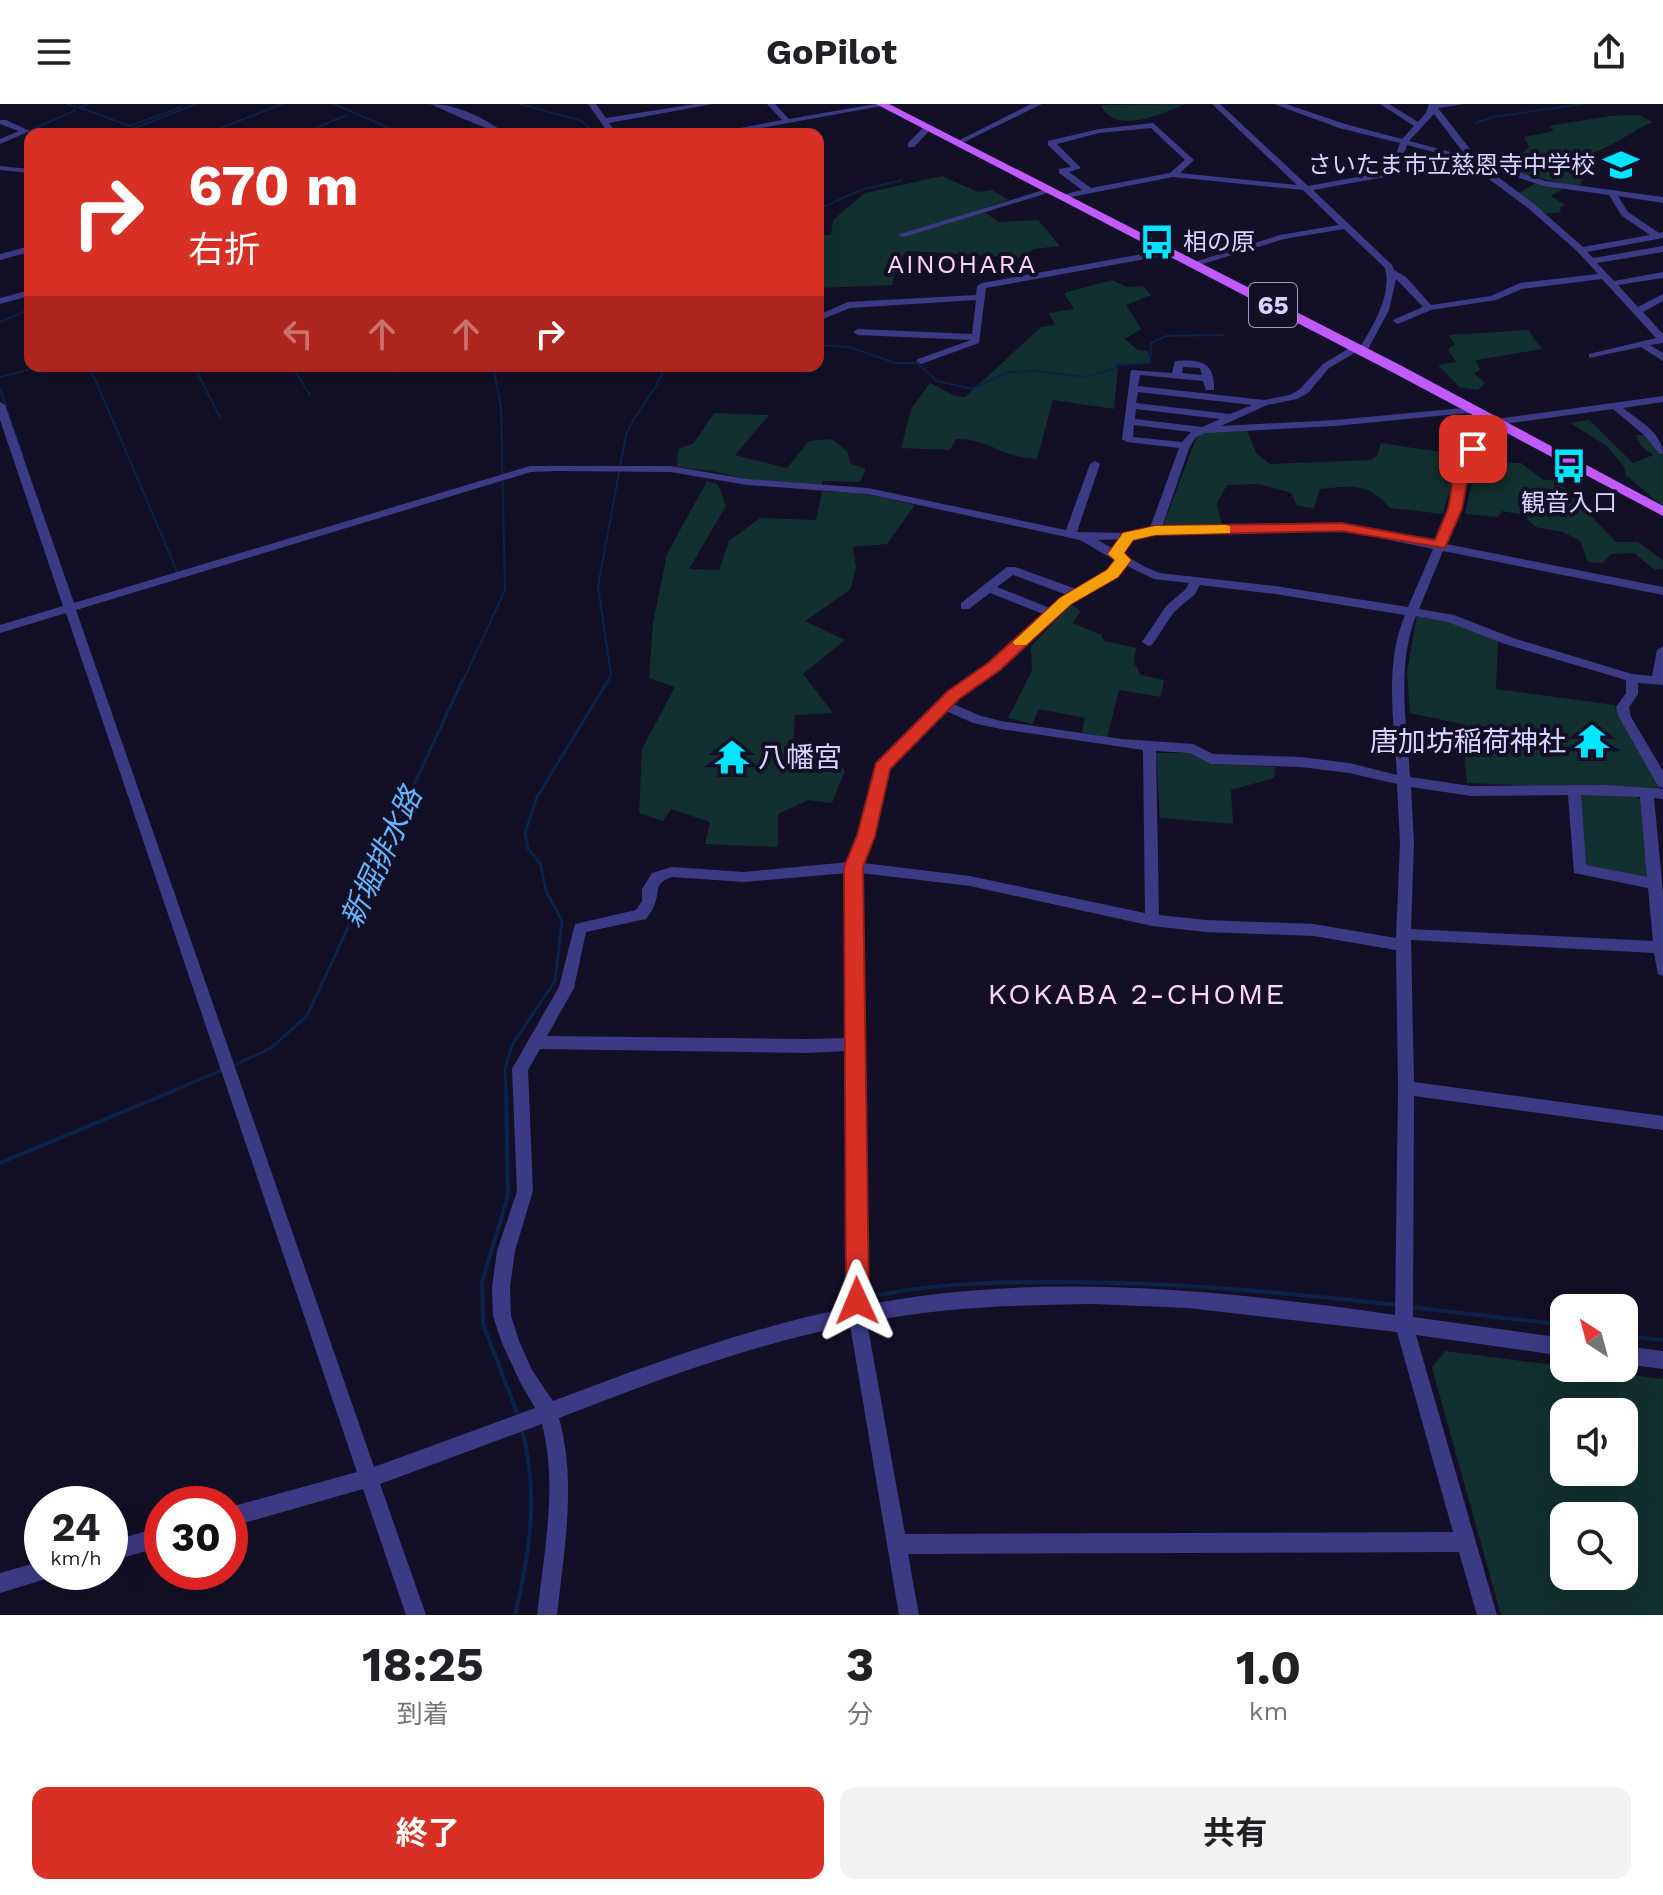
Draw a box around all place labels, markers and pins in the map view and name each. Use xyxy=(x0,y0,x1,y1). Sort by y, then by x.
school or university icon: さいたま市立慈恩寺中学校 xyxy=(1602,146,1640,184)
place label: さいたま市立慈恩寺中学校 xyxy=(1308,151,1595,179)
bus stop icon: 相の原 xyxy=(1138,223,1176,261)
place label: 相の原 xyxy=(1183,228,1255,256)
pin xyxy=(1439,415,1507,483)
bus stop icon: 観音入口 xyxy=(1550,447,1588,485)
place label: 観音入口 xyxy=(1521,489,1617,517)
temple icon: 唐加坊稲荷神社 xyxy=(1573,722,1611,760)
place label: 唐加坊稲荷神社 xyxy=(1370,725,1566,758)
temple icon: 八幡宮 xyxy=(713,738,751,776)
place label: 八幡宮 xyxy=(758,741,842,774)

